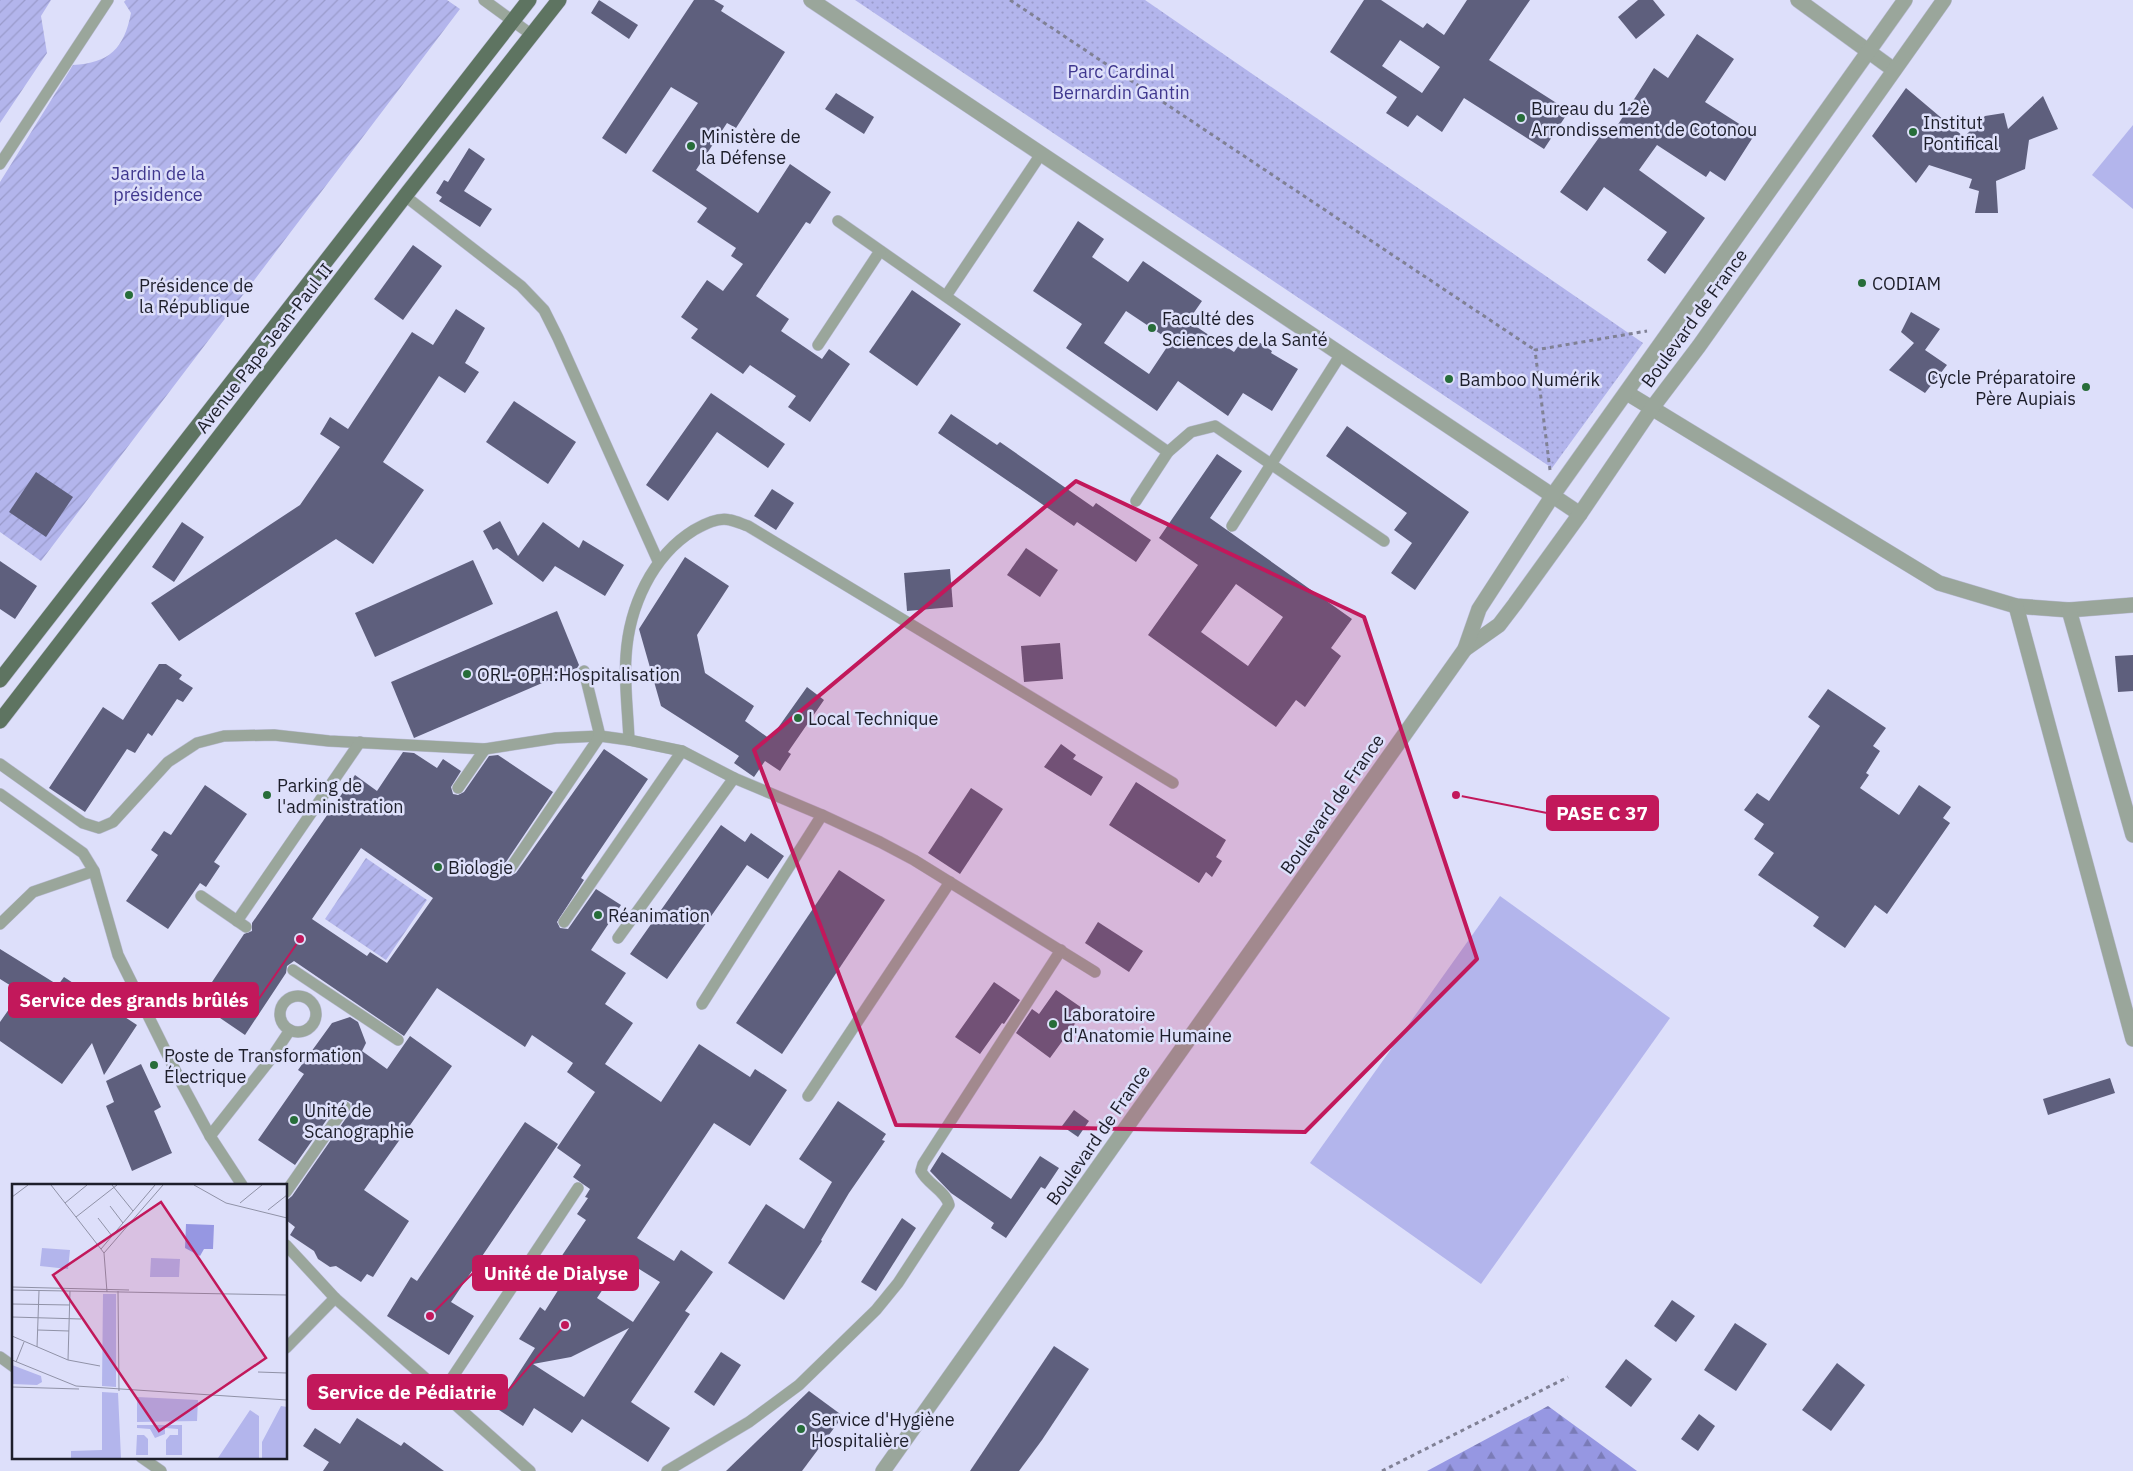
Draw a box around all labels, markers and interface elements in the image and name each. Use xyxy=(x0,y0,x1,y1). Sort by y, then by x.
park label: Parc Cardinal Bernardin Gantin xyxy=(1052,60,1190,104)
place label: Bureau du 12è Arrondissement de Cotonou xyxy=(1531,97,1757,141)
place label: Institut Pontifical xyxy=(1923,111,1999,155)
marker: Bureau du 12è Arrondissement de Cotonou xyxy=(1515,112,1527,124)
place label: Ministère de la Défense xyxy=(701,125,801,169)
marker: Institut Pontifical xyxy=(1907,126,1919,138)
marker: Ministère de la Défense xyxy=(685,140,697,152)
park label: Jardin de la présidence xyxy=(111,162,205,206)
street label: Boulevard de France xyxy=(1636,244,1752,392)
street label: Avenue Pape Jean-Paul II xyxy=(190,258,338,438)
place label: CODIAM xyxy=(1872,272,1941,295)
place label: Présidence de la République xyxy=(139,274,253,318)
marker: CODIAM xyxy=(1856,277,1868,289)
marker: Présidence de la République xyxy=(123,289,135,301)
place label: Faculté des Sciences de la Santé xyxy=(1162,307,1328,351)
marker: Faculté des Sciences de la Santé xyxy=(1146,322,1158,334)
place label: Cycle Préparatoire Père Aupiais xyxy=(1927,366,2076,410)
place label: Bamboo Numérik xyxy=(1459,368,1601,391)
marker: Bamboo Numérik xyxy=(1443,373,1455,385)
marker: Cycle Préparatoire Père Aupiais xyxy=(2080,381,2092,393)
place label: ORL-OPH:Hospitalisation xyxy=(477,663,680,686)
marker: ORL-OPH:Hospitalisation xyxy=(461,668,473,680)
place label: Local Technique xyxy=(808,707,938,730)
marker: Local Technique xyxy=(792,712,804,724)
street label: Boulevard de France xyxy=(1275,729,1389,878)
place label: Parking de l'administration xyxy=(277,774,403,818)
marker: Parking de l'administration xyxy=(261,789,273,801)
callout: PASE C 37 xyxy=(1547,796,1658,830)
text: PASE C 37 xyxy=(1556,801,1648,825)
place label: Biologie xyxy=(448,856,513,879)
marker: Biologie xyxy=(432,861,444,873)
place label: Réanimation xyxy=(608,904,710,927)
marker: Réanimation xyxy=(592,909,604,921)
callout: Service des grands brûlés xyxy=(9,983,258,1017)
text: Service des grands brûlés xyxy=(19,988,249,1012)
place label: Laboratoire d'Anatomie Humaine xyxy=(1063,1003,1232,1047)
marker: Laboratoire d'Anatomie Humaine xyxy=(1047,1018,1059,1030)
place label: Poste de Transformation Électrique xyxy=(164,1044,362,1088)
marker: Poste de Transformation Électrique xyxy=(148,1059,160,1071)
street label: Boulevard de France xyxy=(1041,1060,1155,1209)
place label: Unité de Scanographie xyxy=(304,1099,414,1143)
marker: Unité de Scanographie xyxy=(288,1114,300,1126)
inset map xyxy=(12,1184,288,1458)
callout: Unité de Dialyse xyxy=(473,1256,638,1290)
text: Unité de Dialyse xyxy=(484,1261,628,1285)
callout: Service de Pédiatrie xyxy=(308,1375,507,1409)
text: Service de Pédiatrie xyxy=(317,1380,497,1404)
place label: Service d'Hygiène Hospitalière xyxy=(811,1408,955,1452)
marker: Service d'Hygiène Hospitalière xyxy=(795,1423,807,1435)

